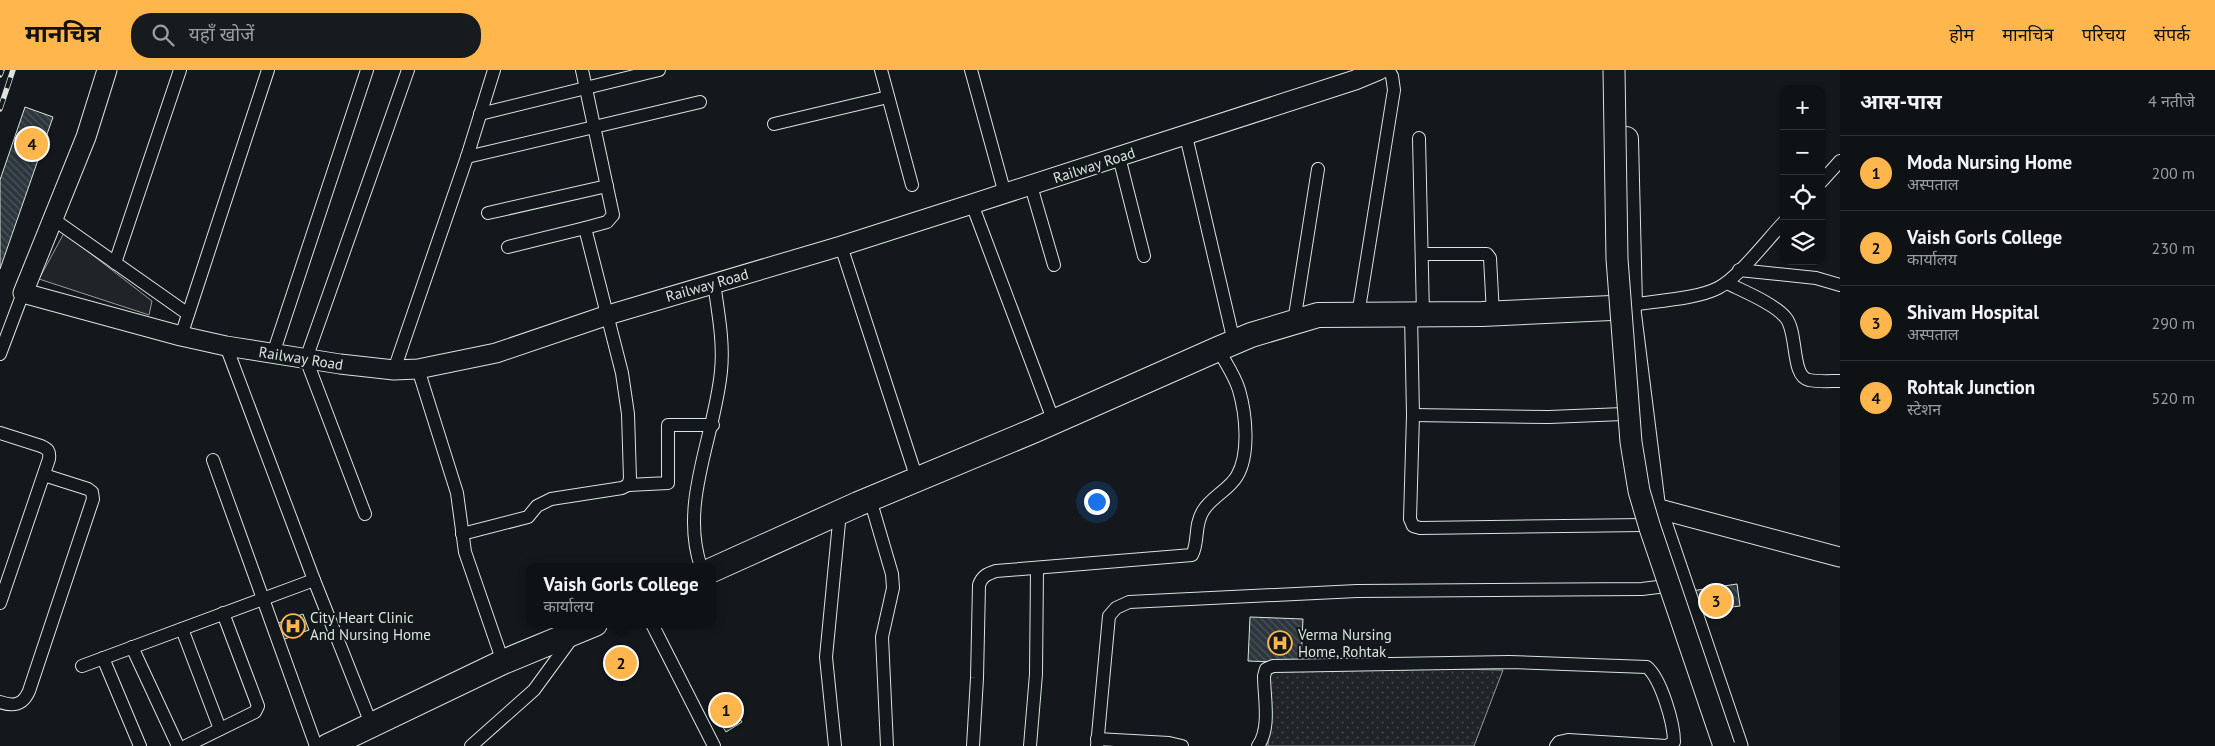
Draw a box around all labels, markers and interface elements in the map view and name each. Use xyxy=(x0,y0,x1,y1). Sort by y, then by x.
search box xyxy=(131,13,481,58)
text: मानचित्र xyxy=(25,18,101,49)
icon: search xyxy=(149,21,177,49)
text: यहाँ खोजें xyxy=(189,22,254,46)
text: होम xyxy=(1949,23,1974,46)
text: मानचित्र xyxy=(2002,23,2054,46)
text: परिचय xyxy=(2082,23,2126,46)
text: संपर्क xyxy=(2154,23,2190,46)
map controls xyxy=(1780,85,1825,265)
button: + xyxy=(1780,85,1825,130)
text: आस-पास xyxy=(1860,88,1942,115)
text: 4 नतीजे xyxy=(2148,91,2195,111)
pin: 4 xyxy=(16,125,48,163)
button: − xyxy=(1780,130,1825,175)
street label: Railway Road xyxy=(1051,143,1137,187)
text: Moda Nursing Home xyxy=(1907,150,2072,174)
text: 1 xyxy=(1871,163,1881,183)
text: 200 m xyxy=(2152,163,2195,183)
text: अस्पताल xyxy=(1907,174,1959,194)
button: locate xyxy=(1780,175,1825,220)
button: layers xyxy=(1780,220,1825,265)
text: Vaish Gorls College xyxy=(1907,225,2062,249)
text: 2 xyxy=(1871,238,1881,258)
text: 230 m xyxy=(2152,238,2195,258)
text: कार्यालय xyxy=(1907,249,1957,269)
street label: Railway Road xyxy=(663,264,751,306)
text: Shivam Hospital xyxy=(1907,300,2039,324)
text: 3 xyxy=(1871,313,1881,333)
text: 290 m xyxy=(2152,313,2195,333)
text: अस्पताल xyxy=(1907,324,1959,344)
street label: Railway Road xyxy=(257,342,345,374)
text: Rohtak Junction xyxy=(1907,375,2035,399)
text: 4 xyxy=(1871,388,1881,408)
text: 520 m xyxy=(2152,388,2195,408)
text: स्टेशन xyxy=(1907,399,1941,419)
your location xyxy=(1084,489,1110,515)
popup xyxy=(526,563,716,628)
text: Vaish Gorls College xyxy=(543,572,699,596)
pin: 3 xyxy=(1700,582,1732,620)
text: कार्यालय xyxy=(543,596,593,616)
place label: City Heart Clinic And Nursing Home xyxy=(310,608,431,644)
hospital icon: City Heart Clinic And Nursing Home xyxy=(280,613,306,639)
place label: Verma Nursing Home, Rohtak xyxy=(1297,625,1392,661)
hospital icon: Verma Nursing Home, Rohtak xyxy=(1267,630,1293,656)
pin: 2 xyxy=(605,644,637,682)
pin: 1 xyxy=(710,691,742,729)

